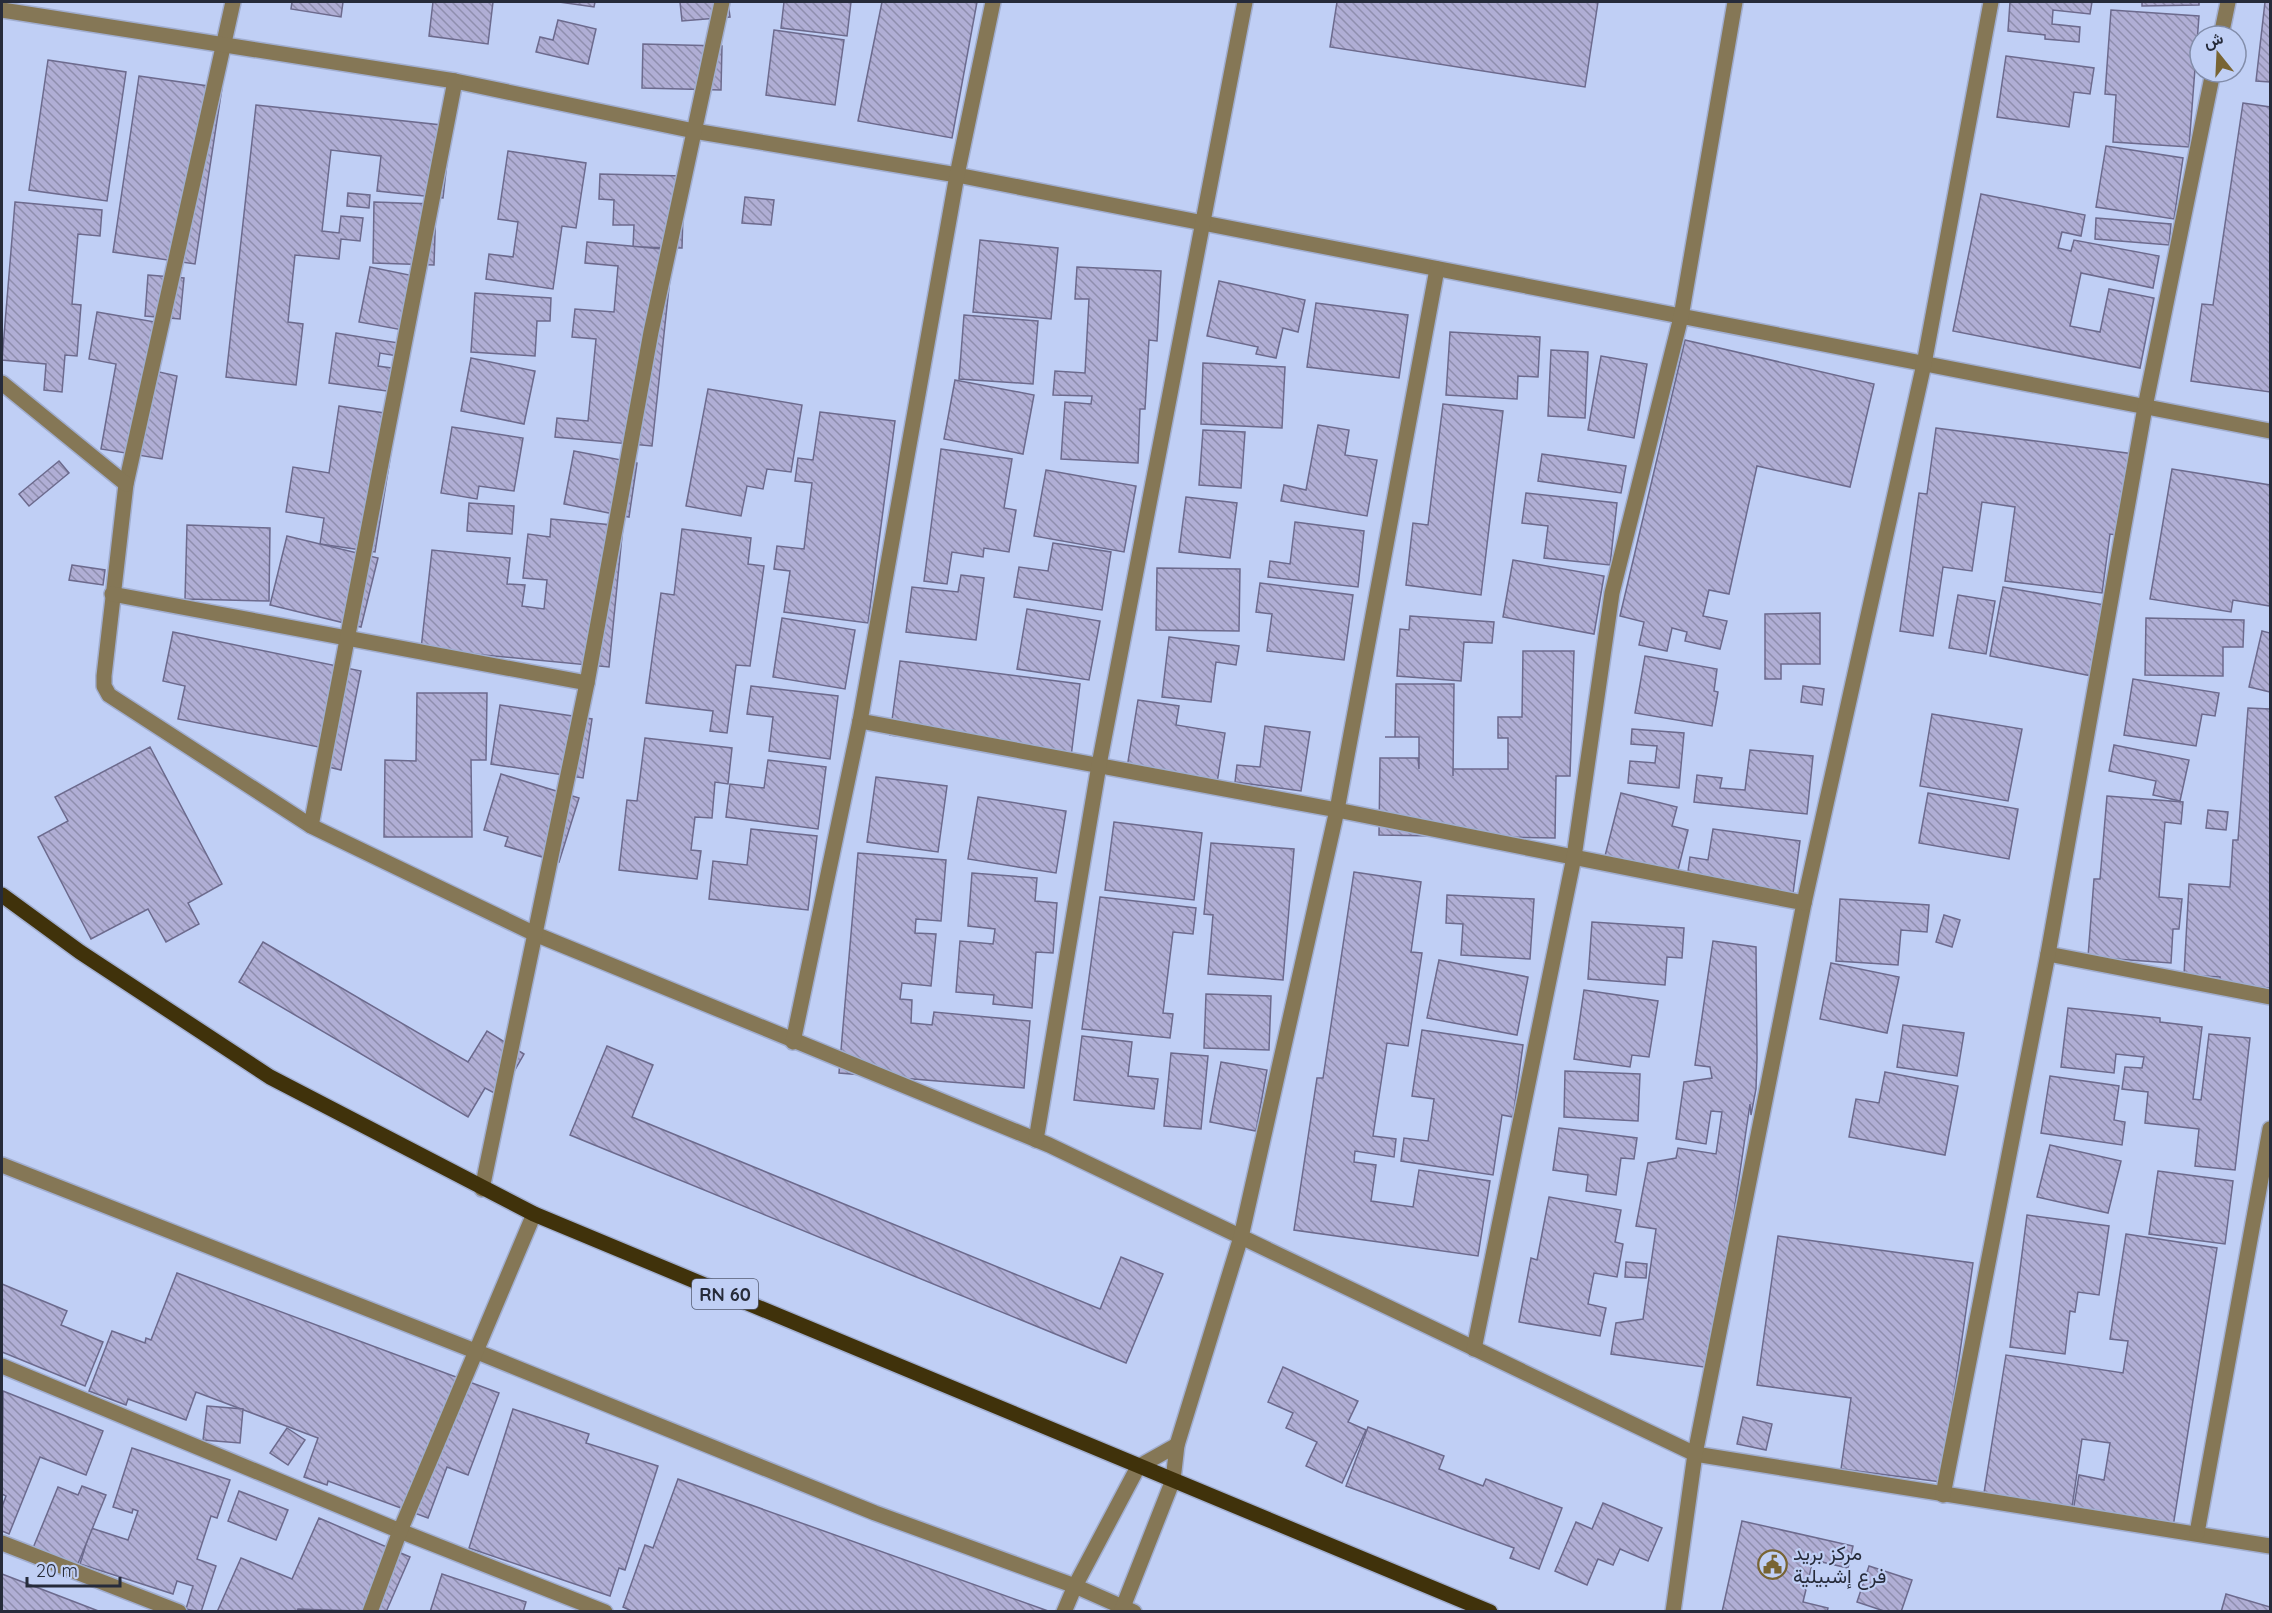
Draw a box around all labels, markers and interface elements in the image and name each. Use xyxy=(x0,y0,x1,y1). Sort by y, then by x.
north arrow xyxy=(2188,24,2248,84)
text: ش xyxy=(2201,27,2226,52)
road number: RN 60 xyxy=(692,1279,758,1309)
place label: مركز بريد فرع إشبيلية xyxy=(1793,1540,1886,1590)
public building icon: مركز بريد فرع إشبيلية xyxy=(1756,1548,1788,1580)
scale bar xyxy=(27,1550,120,1588)
text: 20 m xyxy=(36,1559,78,1582)

